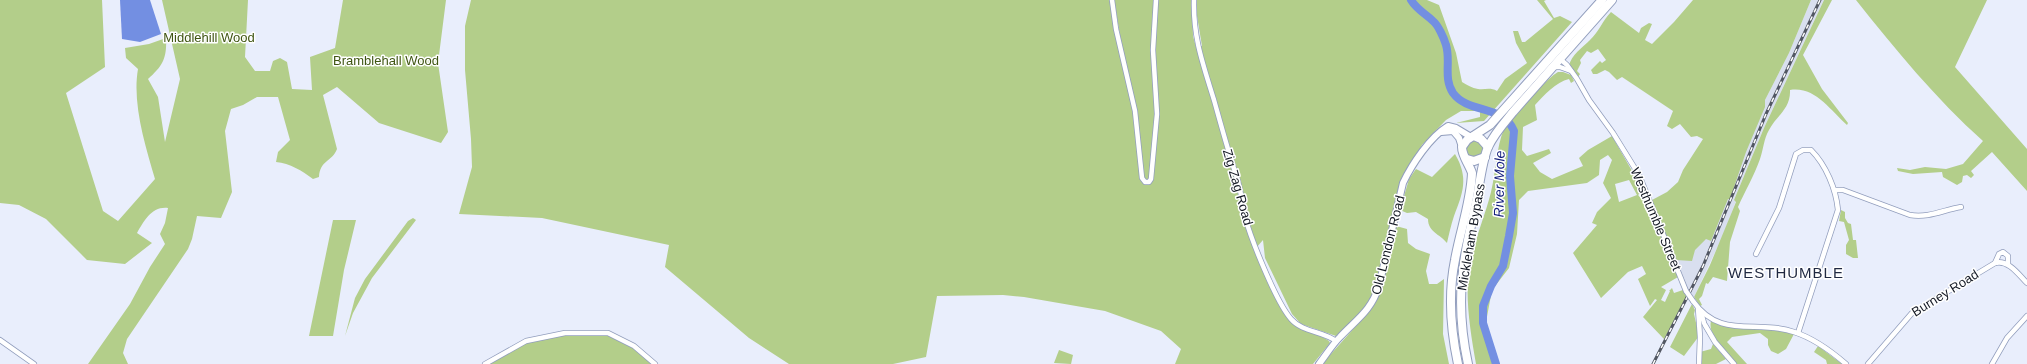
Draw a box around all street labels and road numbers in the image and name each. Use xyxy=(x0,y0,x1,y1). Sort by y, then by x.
street label: Zig Zag Road xyxy=(1220,147,1256,227)
street label: Westhumble Street xyxy=(1628,165,1685,273)
street label: Mickleham Bypass xyxy=(1454,182,1488,292)
street label: Old London Road xyxy=(1368,194,1408,296)
street label: Burney Road xyxy=(1909,267,1981,319)

